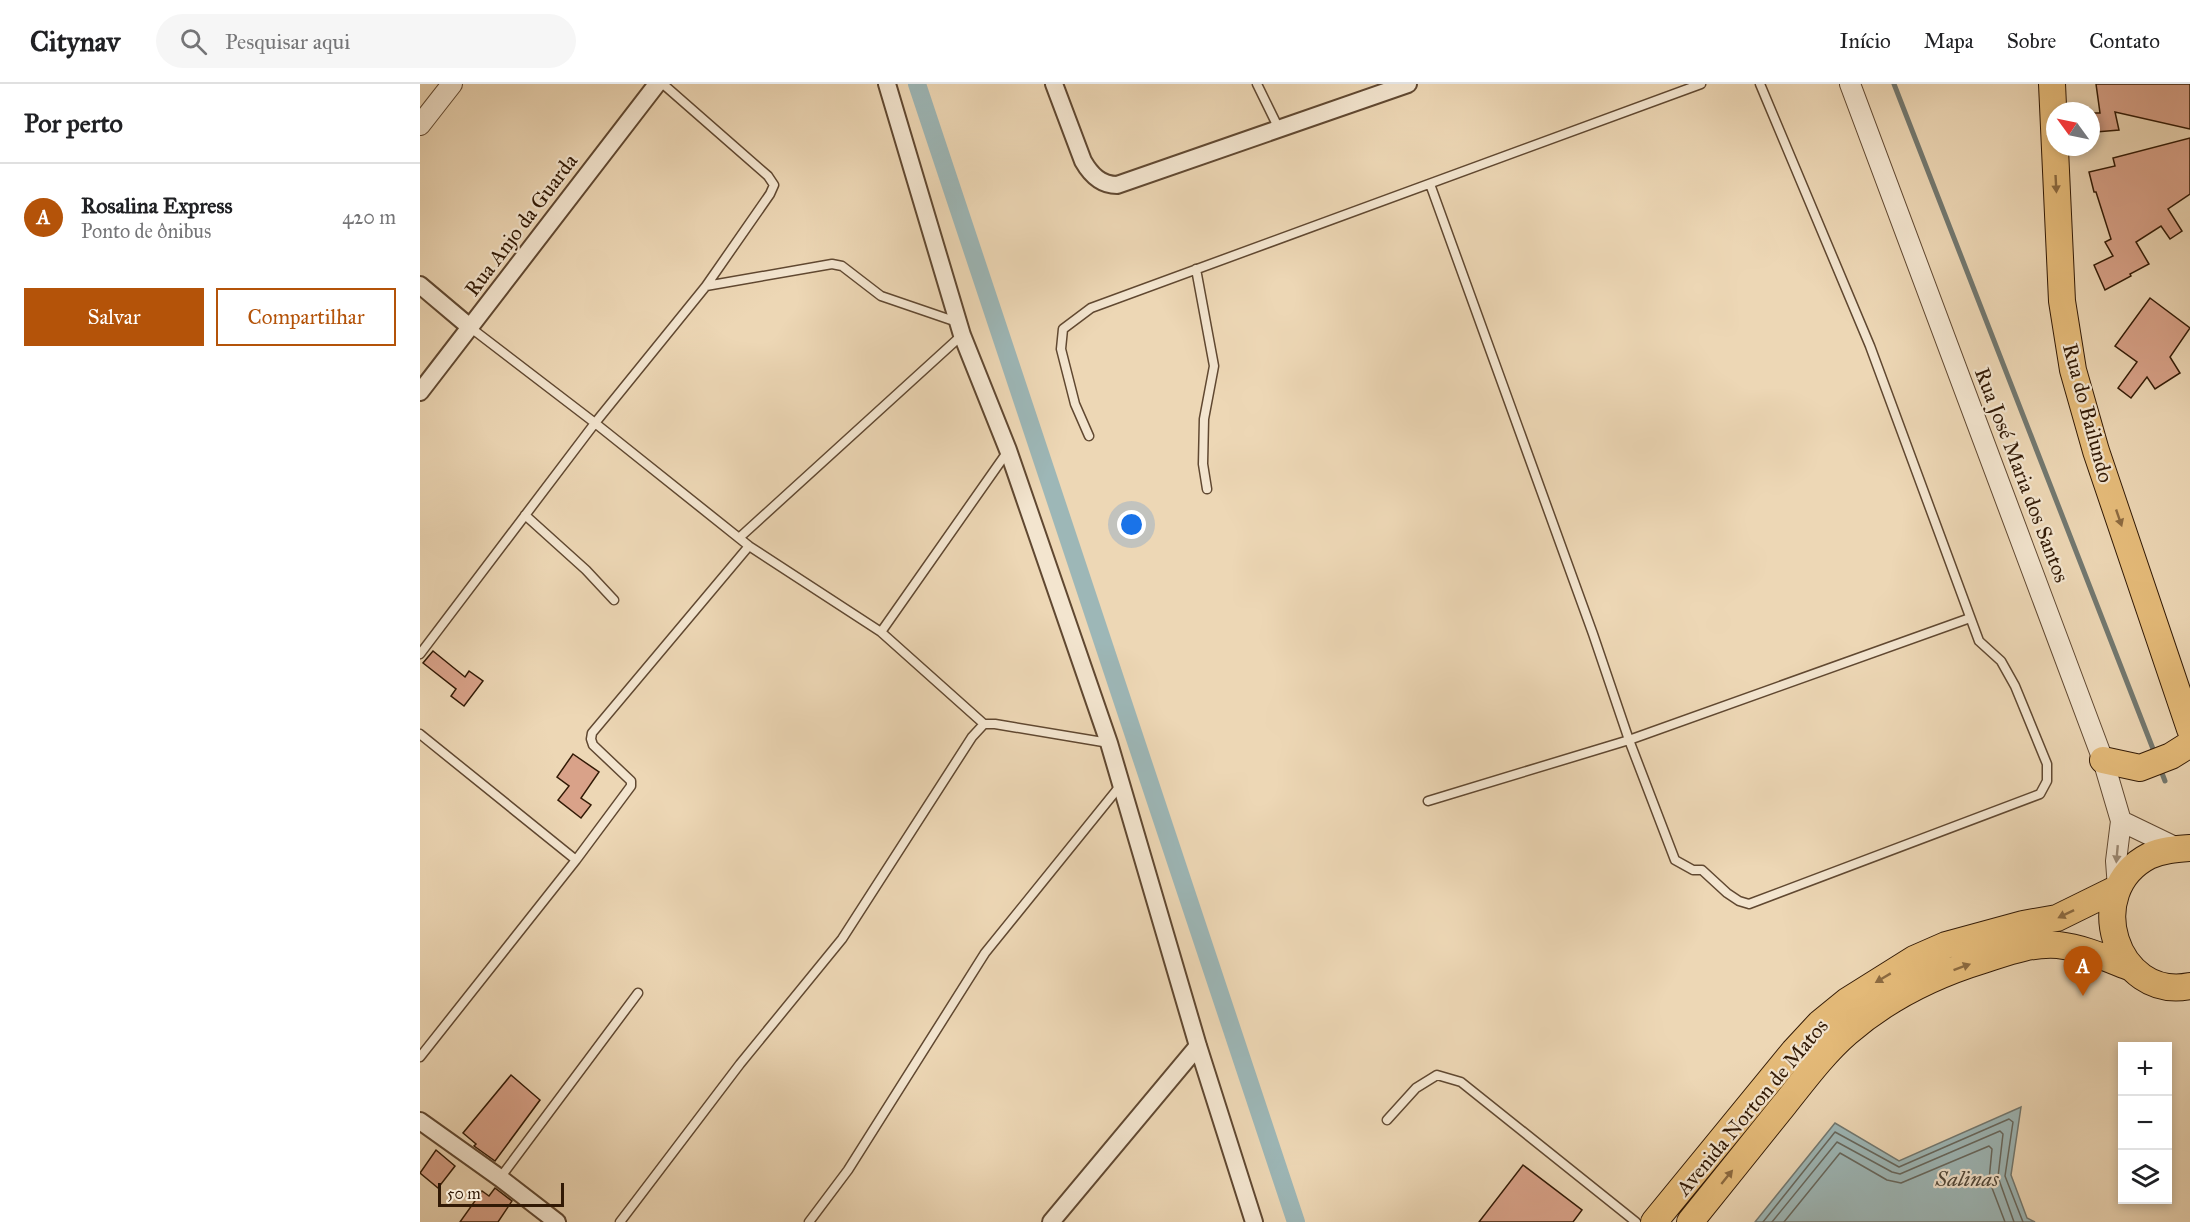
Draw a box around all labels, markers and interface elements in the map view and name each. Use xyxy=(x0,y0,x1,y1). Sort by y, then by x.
search box xyxy=(156,14,576,68)
text: Citynav xyxy=(30,24,120,59)
icon: search xyxy=(177,25,210,58)
text: Pesquisar aqui xyxy=(225,28,350,55)
text: Início xyxy=(1840,28,1891,54)
text: Mapa xyxy=(1924,28,1974,54)
text: Sobre xyxy=(2007,28,2056,54)
text: Contato xyxy=(2089,28,2160,54)
north arrow xyxy=(2046,102,2100,156)
text: Por perto xyxy=(24,107,123,139)
street label: Rua Anjo da Guarda xyxy=(459,149,583,301)
one-way arrow xyxy=(2052,175,2061,194)
text: Rosalina Express xyxy=(81,192,233,219)
text: A xyxy=(37,205,50,229)
text: 420 m xyxy=(342,205,396,229)
text: Ponto de ônibus xyxy=(81,219,211,243)
button: Salvar xyxy=(24,288,204,346)
button: Compartilhar xyxy=(216,288,396,346)
street label: Rua do Bailundo xyxy=(2057,341,2119,486)
street label: Rua José Maria dos Santos xyxy=(1969,364,2075,586)
your location xyxy=(1117,510,1146,539)
one-way arrow xyxy=(2114,510,2124,528)
one-way arrow xyxy=(2112,845,2122,864)
one-way arrow xyxy=(2057,909,2074,918)
pin: A xyxy=(2064,946,2102,996)
one-way arrow xyxy=(1953,961,1971,971)
one-way arrow xyxy=(1875,972,1891,983)
street label: Avenida Norton de Matos xyxy=(1670,1013,1834,1202)
map controls xyxy=(2118,1042,2172,1204)
button: + xyxy=(2118,1042,2172,1096)
button: − xyxy=(2118,1096,2172,1150)
button: layers xyxy=(2118,1150,2172,1204)
water label: Salinas xyxy=(1934,1165,1999,1192)
one-way arrow xyxy=(1720,1169,1732,1184)
scale bar xyxy=(438,1180,564,1208)
text: 50 m xyxy=(447,1184,481,1203)

